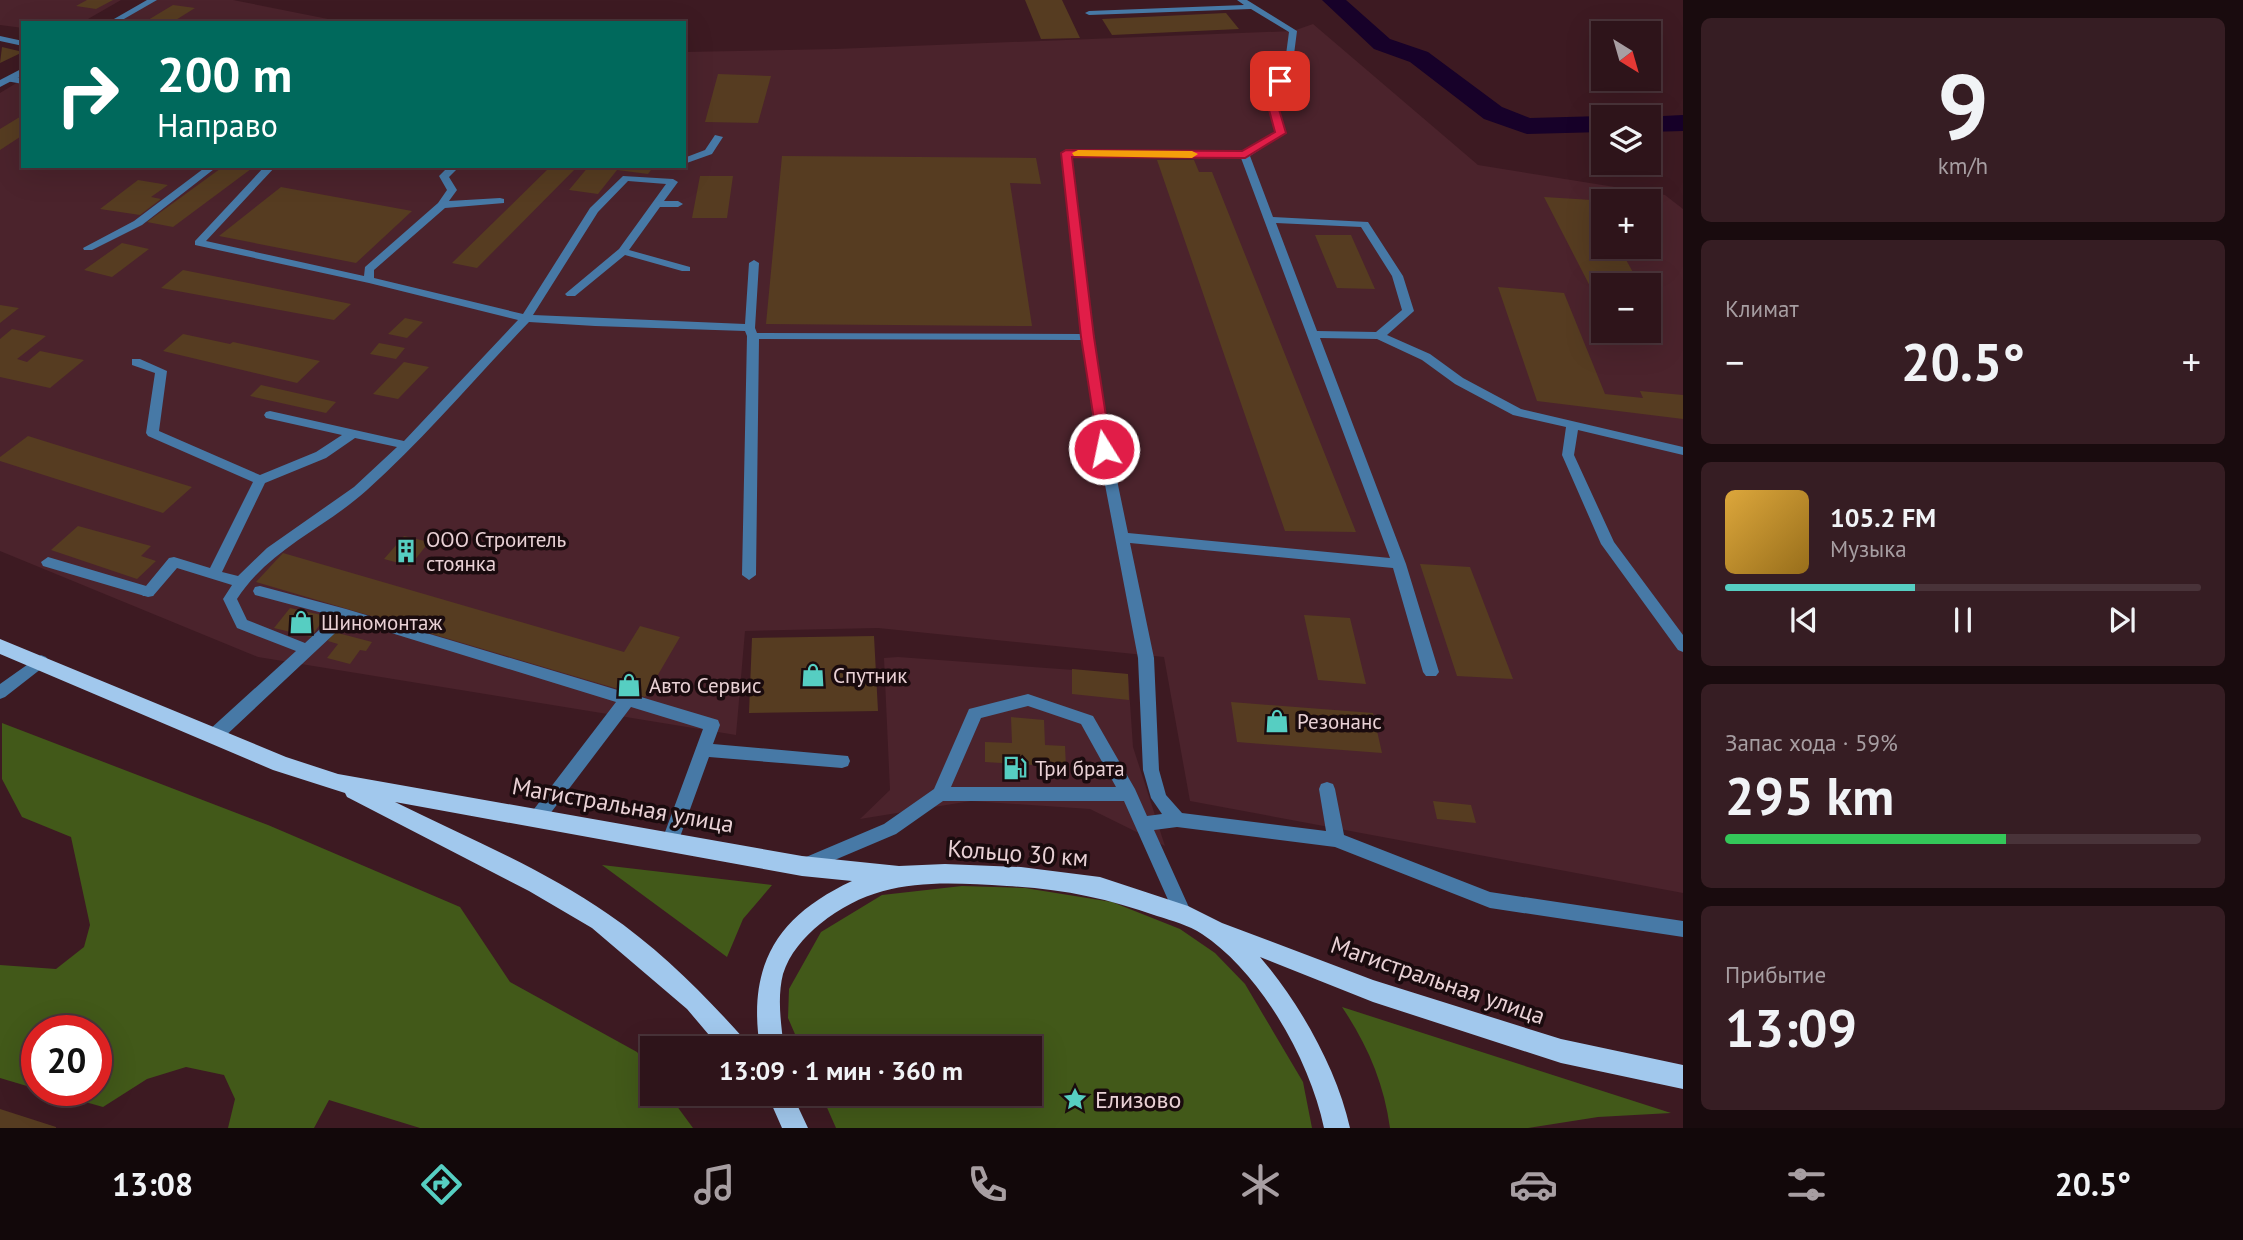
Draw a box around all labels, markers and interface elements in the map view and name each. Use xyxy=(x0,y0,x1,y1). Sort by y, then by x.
north arrow xyxy=(1591,21,1661,91)
map controls xyxy=(1591,21,1661,343)
text: 200 m xyxy=(157,42,292,106)
text: 9 xyxy=(1937,46,1989,164)
icon: right xyxy=(42,49,133,140)
pin xyxy=(1250,51,1310,111)
icon: arrive xyxy=(1261,62,1299,100)
text: Направо xyxy=(157,104,278,146)
button: layers xyxy=(1591,105,1661,175)
text: km/h xyxy=(1938,151,1988,180)
button: + xyxy=(1591,189,1661,259)
button: − xyxy=(1591,273,1661,343)
text: Климат xyxy=(1725,294,1799,323)
text: 20.5° xyxy=(1901,328,2025,395)
text: − xyxy=(1725,337,1744,386)
text: + xyxy=(2182,337,2201,386)
position arrow xyxy=(1067,412,1141,486)
text: 105.2 FM xyxy=(1830,501,1936,534)
place label: ООО Строитель стоянка xyxy=(426,526,567,577)
text: Музыка xyxy=(1830,534,1907,563)
building icon: ООО Строитель стоянка xyxy=(392,537,420,565)
icon: previous xyxy=(1785,601,1823,639)
icon: pause xyxy=(1944,601,1982,639)
icon: next xyxy=(2103,601,2141,639)
shop icon: Шиномонтаж xyxy=(287,608,315,636)
place label: Шиномонтаж xyxy=(321,609,442,636)
shop icon: Спутник xyxy=(799,661,827,689)
place label: Спутник xyxy=(833,662,907,689)
shop icon: Авто Сервис xyxy=(615,671,643,699)
place label: Авто Сервис xyxy=(649,672,761,699)
shop icon: Резонанс xyxy=(1263,707,1291,735)
place label: Резонанс xyxy=(1297,708,1382,735)
text: Запас хода · 59% xyxy=(1725,728,1898,757)
fuel station icon: Три брата xyxy=(1001,754,1029,782)
place label: Три брата xyxy=(1035,755,1125,782)
text: 295 km xyxy=(1725,762,1894,829)
street label: Магистральная улица xyxy=(510,770,736,840)
street label: Кольцо 30 км xyxy=(947,833,1089,873)
street label: Магистральная улица xyxy=(1327,929,1549,1031)
text: Прибытие xyxy=(1725,960,1826,989)
text: 13:09 xyxy=(1725,994,1857,1061)
speed limit sign: 20 xyxy=(21,1015,112,1106)
text: 13:09 · 1 мин · 360 m xyxy=(719,1054,963,1087)
place label: Елизово xyxy=(1095,1084,1181,1115)
place icon: Елизово xyxy=(1061,1085,1089,1113)
icon: directions xyxy=(417,1160,466,1209)
icon: music xyxy=(690,1160,739,1209)
icon: phone xyxy=(963,1160,1012,1209)
icon: climate xyxy=(1236,1160,1285,1209)
icon: car xyxy=(1509,1160,1558,1209)
icon: filters xyxy=(1782,1160,1831,1209)
text: 13:08 xyxy=(112,1163,193,1205)
text: 20.5° xyxy=(2055,1163,2131,1205)

